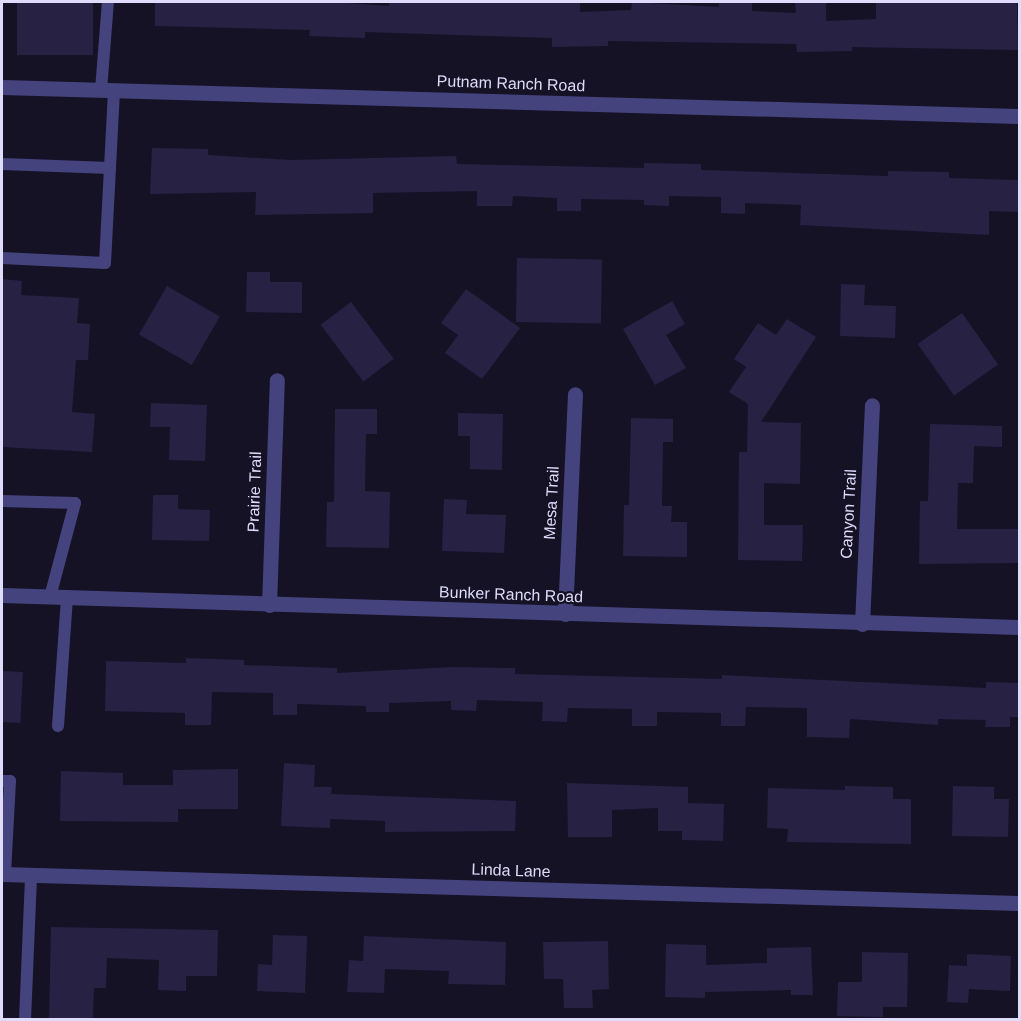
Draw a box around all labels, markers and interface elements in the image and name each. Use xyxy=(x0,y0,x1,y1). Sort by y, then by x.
street label: Putnam Ranch Road xyxy=(436,72,586,96)
street label: Prairie Trail xyxy=(244,451,266,533)
street label: Mesa Trail xyxy=(540,466,564,540)
street label: Canyon Trail xyxy=(837,469,861,559)
street label: Bunker Ranch Road xyxy=(439,583,583,607)
street label: Linda Lane xyxy=(471,860,551,882)

